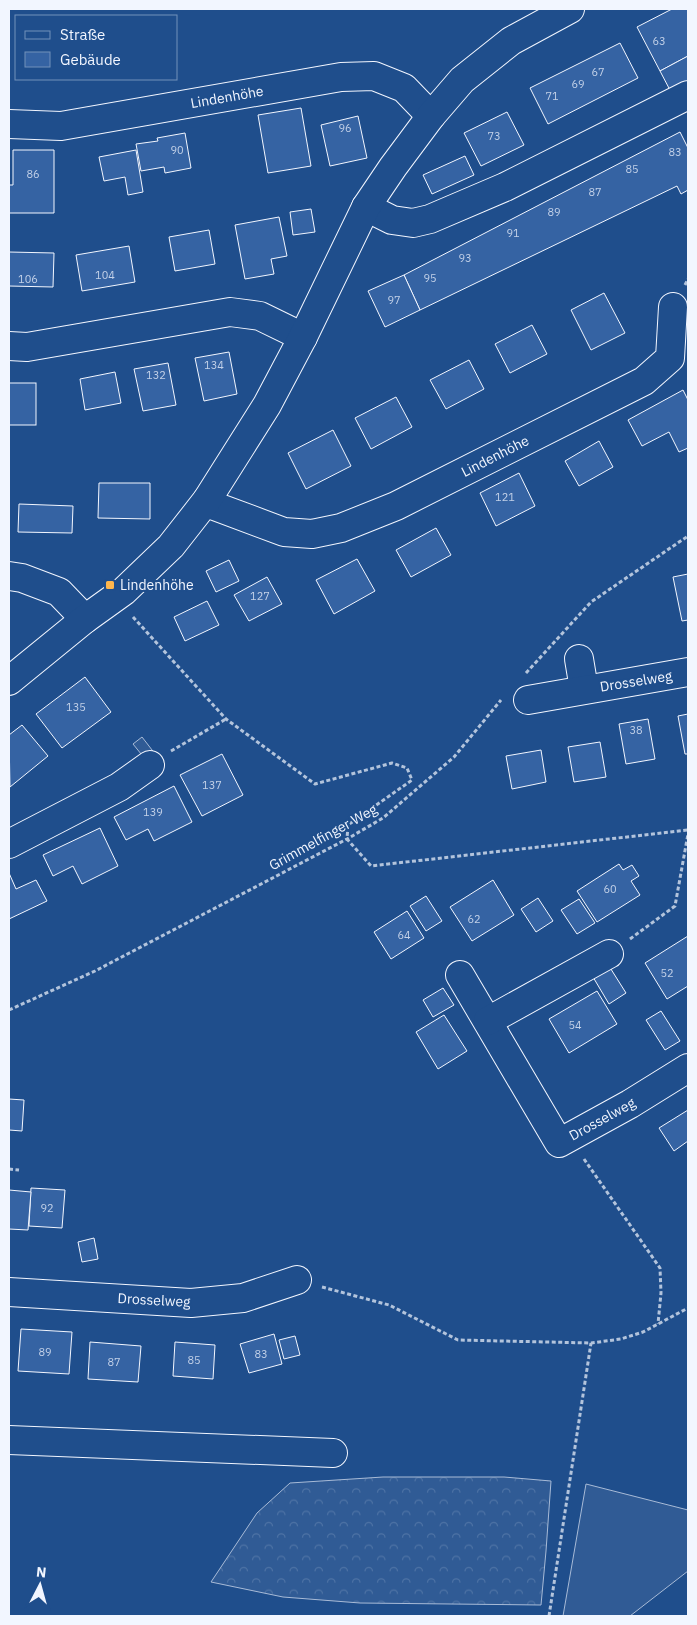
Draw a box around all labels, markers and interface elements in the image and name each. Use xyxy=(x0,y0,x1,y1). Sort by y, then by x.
legend xyxy=(15,15,178,80)
text: Straße xyxy=(60,25,105,44)
house number: 63 xyxy=(652,34,666,48)
text: Gebäude xyxy=(60,50,121,69)
house number: 67 xyxy=(591,65,605,79)
house number: 69 xyxy=(571,77,585,91)
street label: Lindenhöhe xyxy=(189,82,265,112)
house number: 71 xyxy=(545,89,559,103)
house number: 96 xyxy=(338,121,352,135)
house number: 73 xyxy=(487,129,501,143)
house number: 90 xyxy=(170,143,184,157)
house number: 83 xyxy=(668,145,682,159)
house number: 85 xyxy=(625,162,639,176)
house number: 86 xyxy=(26,167,40,181)
house number: 87 xyxy=(588,185,602,199)
house number: 89 xyxy=(547,205,561,219)
house number: 91 xyxy=(506,226,520,240)
house number: 93 xyxy=(458,251,472,265)
house number: 104 xyxy=(95,268,115,282)
house number: 95 xyxy=(423,271,437,285)
house number: 106 xyxy=(18,272,38,286)
house number: 97 xyxy=(387,293,401,307)
house number: 134 xyxy=(204,358,224,372)
house number: 132 xyxy=(146,368,166,382)
street label: Lindenhöhe xyxy=(458,431,532,481)
house number: 121 xyxy=(495,490,515,504)
place label: Lindenhöhe xyxy=(120,576,194,594)
marker: Lindenhöhe xyxy=(104,579,116,591)
house number: 127 xyxy=(250,589,270,603)
street label: Drosselweg xyxy=(599,666,674,696)
house number: 135 xyxy=(66,700,86,714)
house number: 38 xyxy=(629,723,643,737)
house number: 137 xyxy=(202,778,222,792)
street label: Grimmelfinger Weg xyxy=(266,800,381,874)
house number: 139 xyxy=(143,805,163,819)
house number: 60 xyxy=(603,882,617,896)
house number: 62 xyxy=(467,912,481,926)
house number: 64 xyxy=(397,928,411,942)
house number: 52 xyxy=(660,966,674,980)
house number: 54 xyxy=(568,1018,582,1032)
street label: Drosselweg xyxy=(566,1093,639,1145)
house number: 92 xyxy=(40,1201,54,1215)
street label: Drosselweg xyxy=(117,1289,192,1311)
house number: 89 xyxy=(38,1345,52,1359)
house number: 83 xyxy=(254,1347,268,1361)
house number: 85 xyxy=(187,1353,201,1367)
house number: 87 xyxy=(107,1355,121,1369)
north arrow xyxy=(15,1560,65,1610)
text: N xyxy=(35,1563,47,1582)

